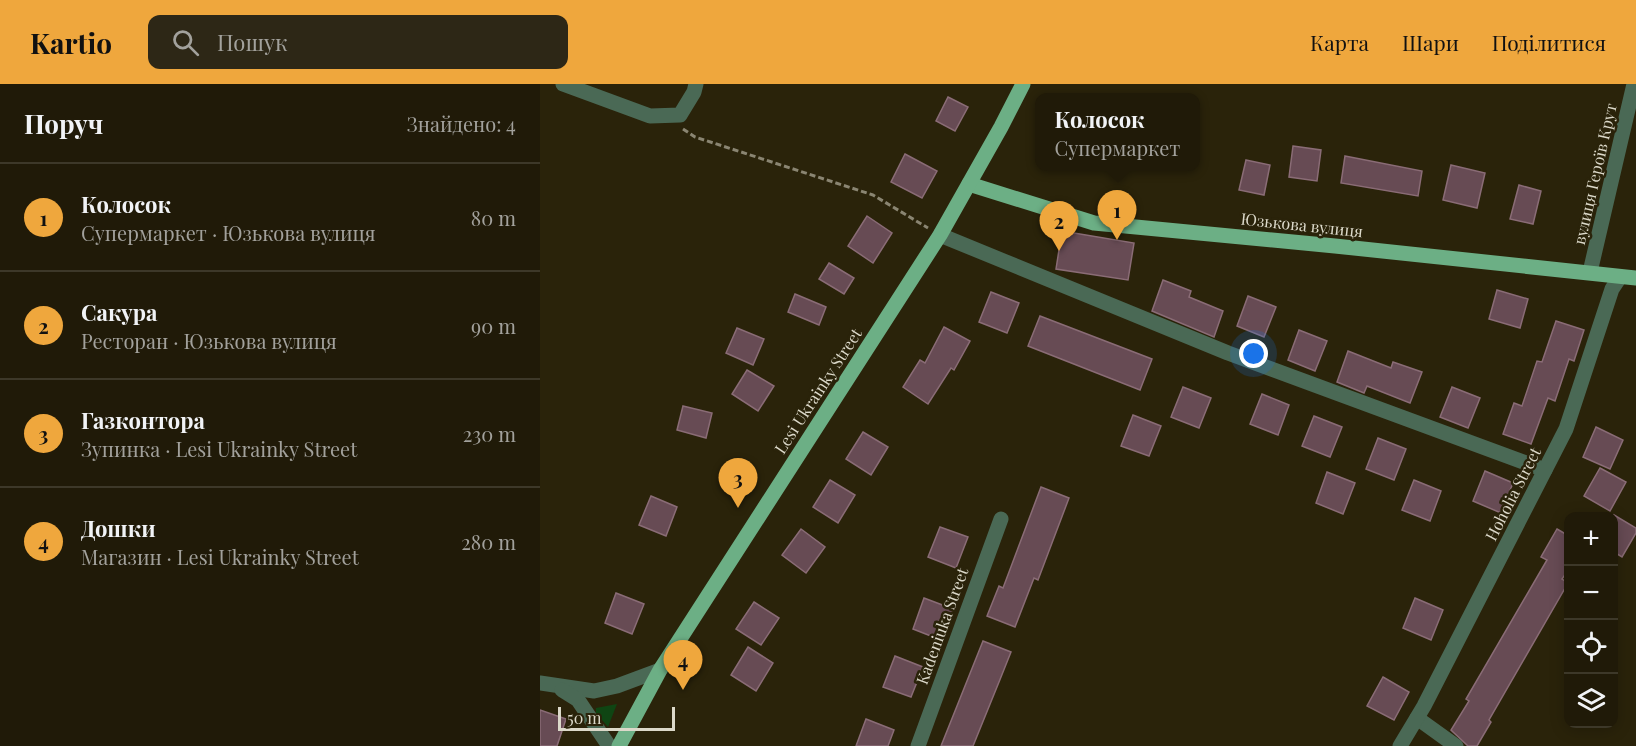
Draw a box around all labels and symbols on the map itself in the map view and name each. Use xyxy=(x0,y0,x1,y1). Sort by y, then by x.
street label: вулиця Героїв Крут xyxy=(1568,101,1621,247)
pin: 1 xyxy=(1098,190,1136,240)
pin: 2 xyxy=(1040,202,1078,251)
street label: Юзькова вулиця xyxy=(1240,208,1365,241)
street label: Lesi Ukrainky Street xyxy=(769,324,866,457)
your location xyxy=(1239,339,1268,368)
street label: Hoholia Street xyxy=(1480,443,1545,544)
pin: 3 xyxy=(718,458,758,508)
street label: Kadeniuka Street xyxy=(911,564,972,687)
pin: 4 xyxy=(664,640,702,690)
scale bar xyxy=(558,704,675,732)

